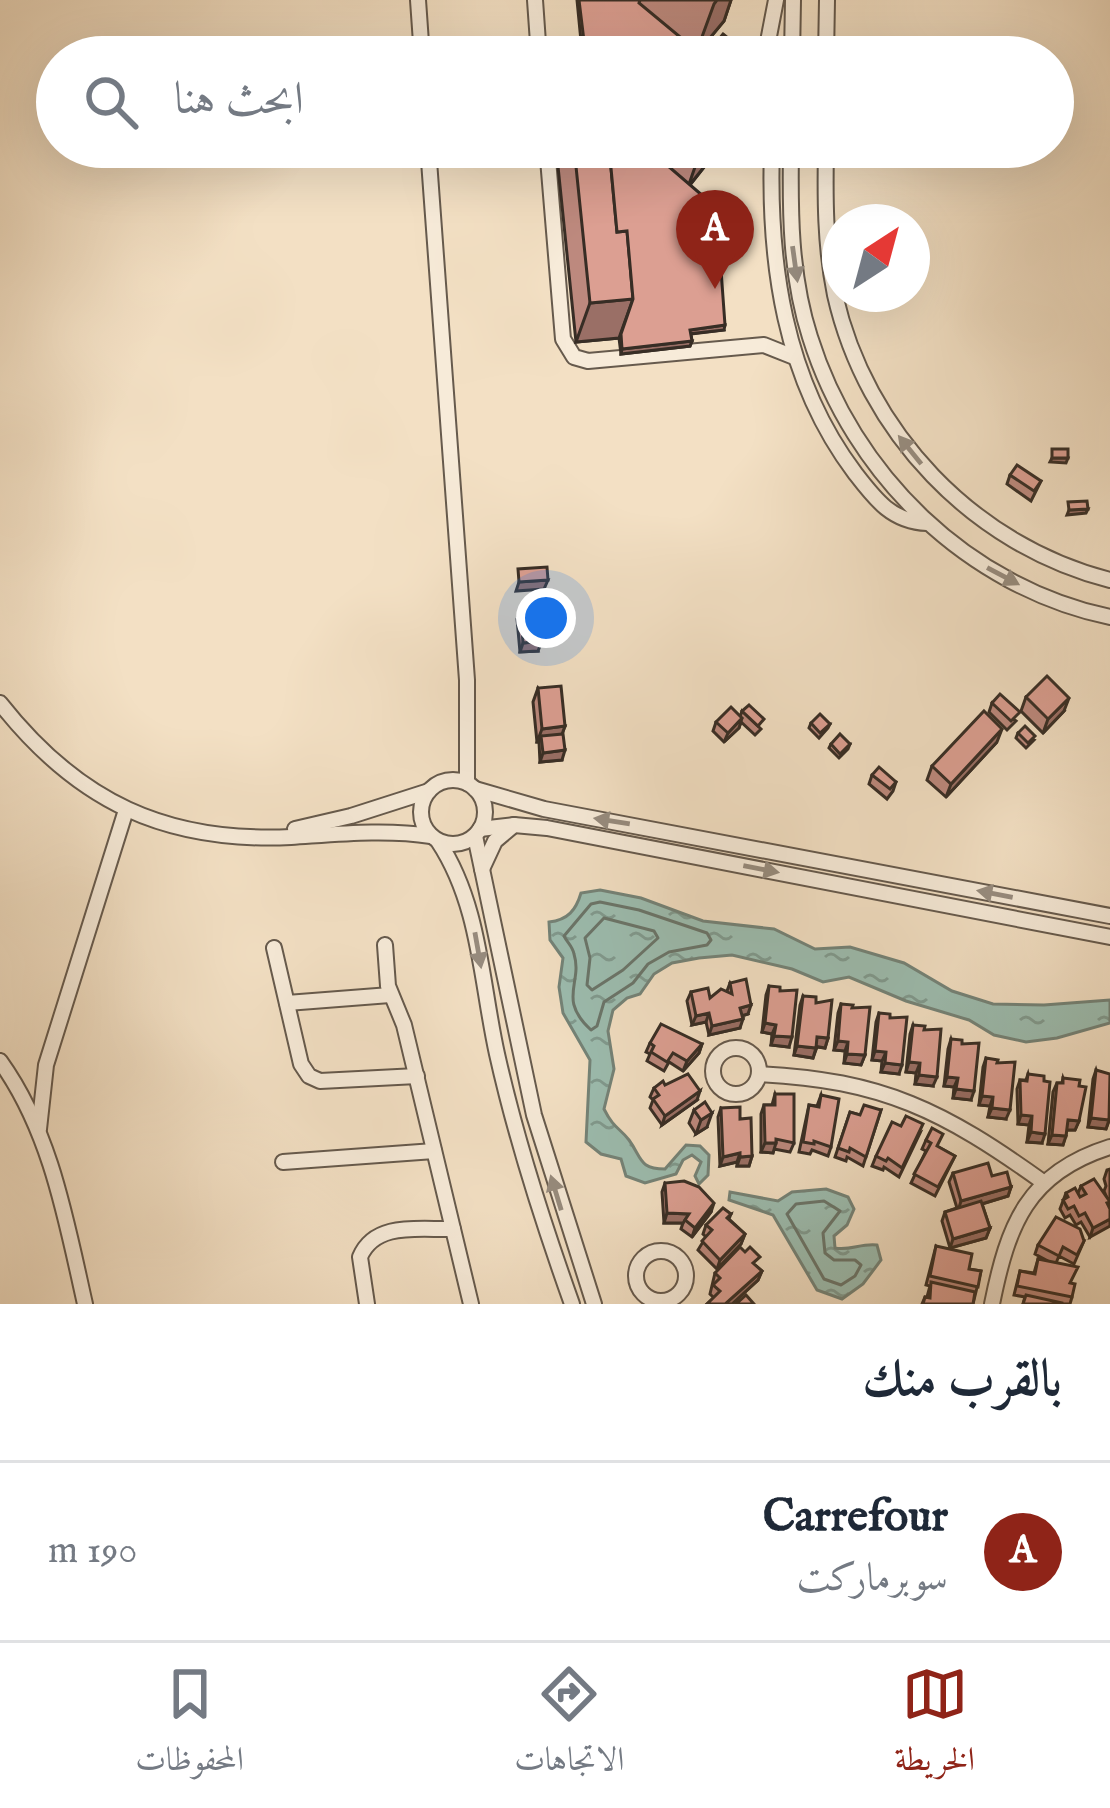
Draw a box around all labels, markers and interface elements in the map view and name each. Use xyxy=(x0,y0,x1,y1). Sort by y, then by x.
search box xyxy=(36,36,1074,168)
icon: search xyxy=(78,69,144,135)
text: ابحث هنا xyxy=(174,72,304,129)
pin: A xyxy=(676,190,754,289)
north arrow xyxy=(822,204,930,312)
one-way arrow xyxy=(785,245,804,283)
one-way arrow xyxy=(898,435,923,466)
one-way arrow xyxy=(985,565,1020,586)
your location xyxy=(516,588,576,648)
one-way arrow xyxy=(593,812,630,831)
one-way arrow xyxy=(743,860,780,879)
one-way arrow xyxy=(976,884,1014,903)
one-way arrow xyxy=(469,931,488,969)
one-way arrow xyxy=(546,1174,565,1211)
text: بالقرب منك xyxy=(862,1349,1062,1414)
text: Carrefour xyxy=(763,1489,948,1546)
text: 190 m xyxy=(48,1527,137,1576)
text: A xyxy=(1010,1527,1036,1576)
text: سوبرماركت xyxy=(797,1555,948,1604)
tab: المحفوظات xyxy=(135,1661,244,1791)
tab: الاتجاهات xyxy=(514,1661,624,1791)
tab: الخريطة xyxy=(895,1661,975,1791)

